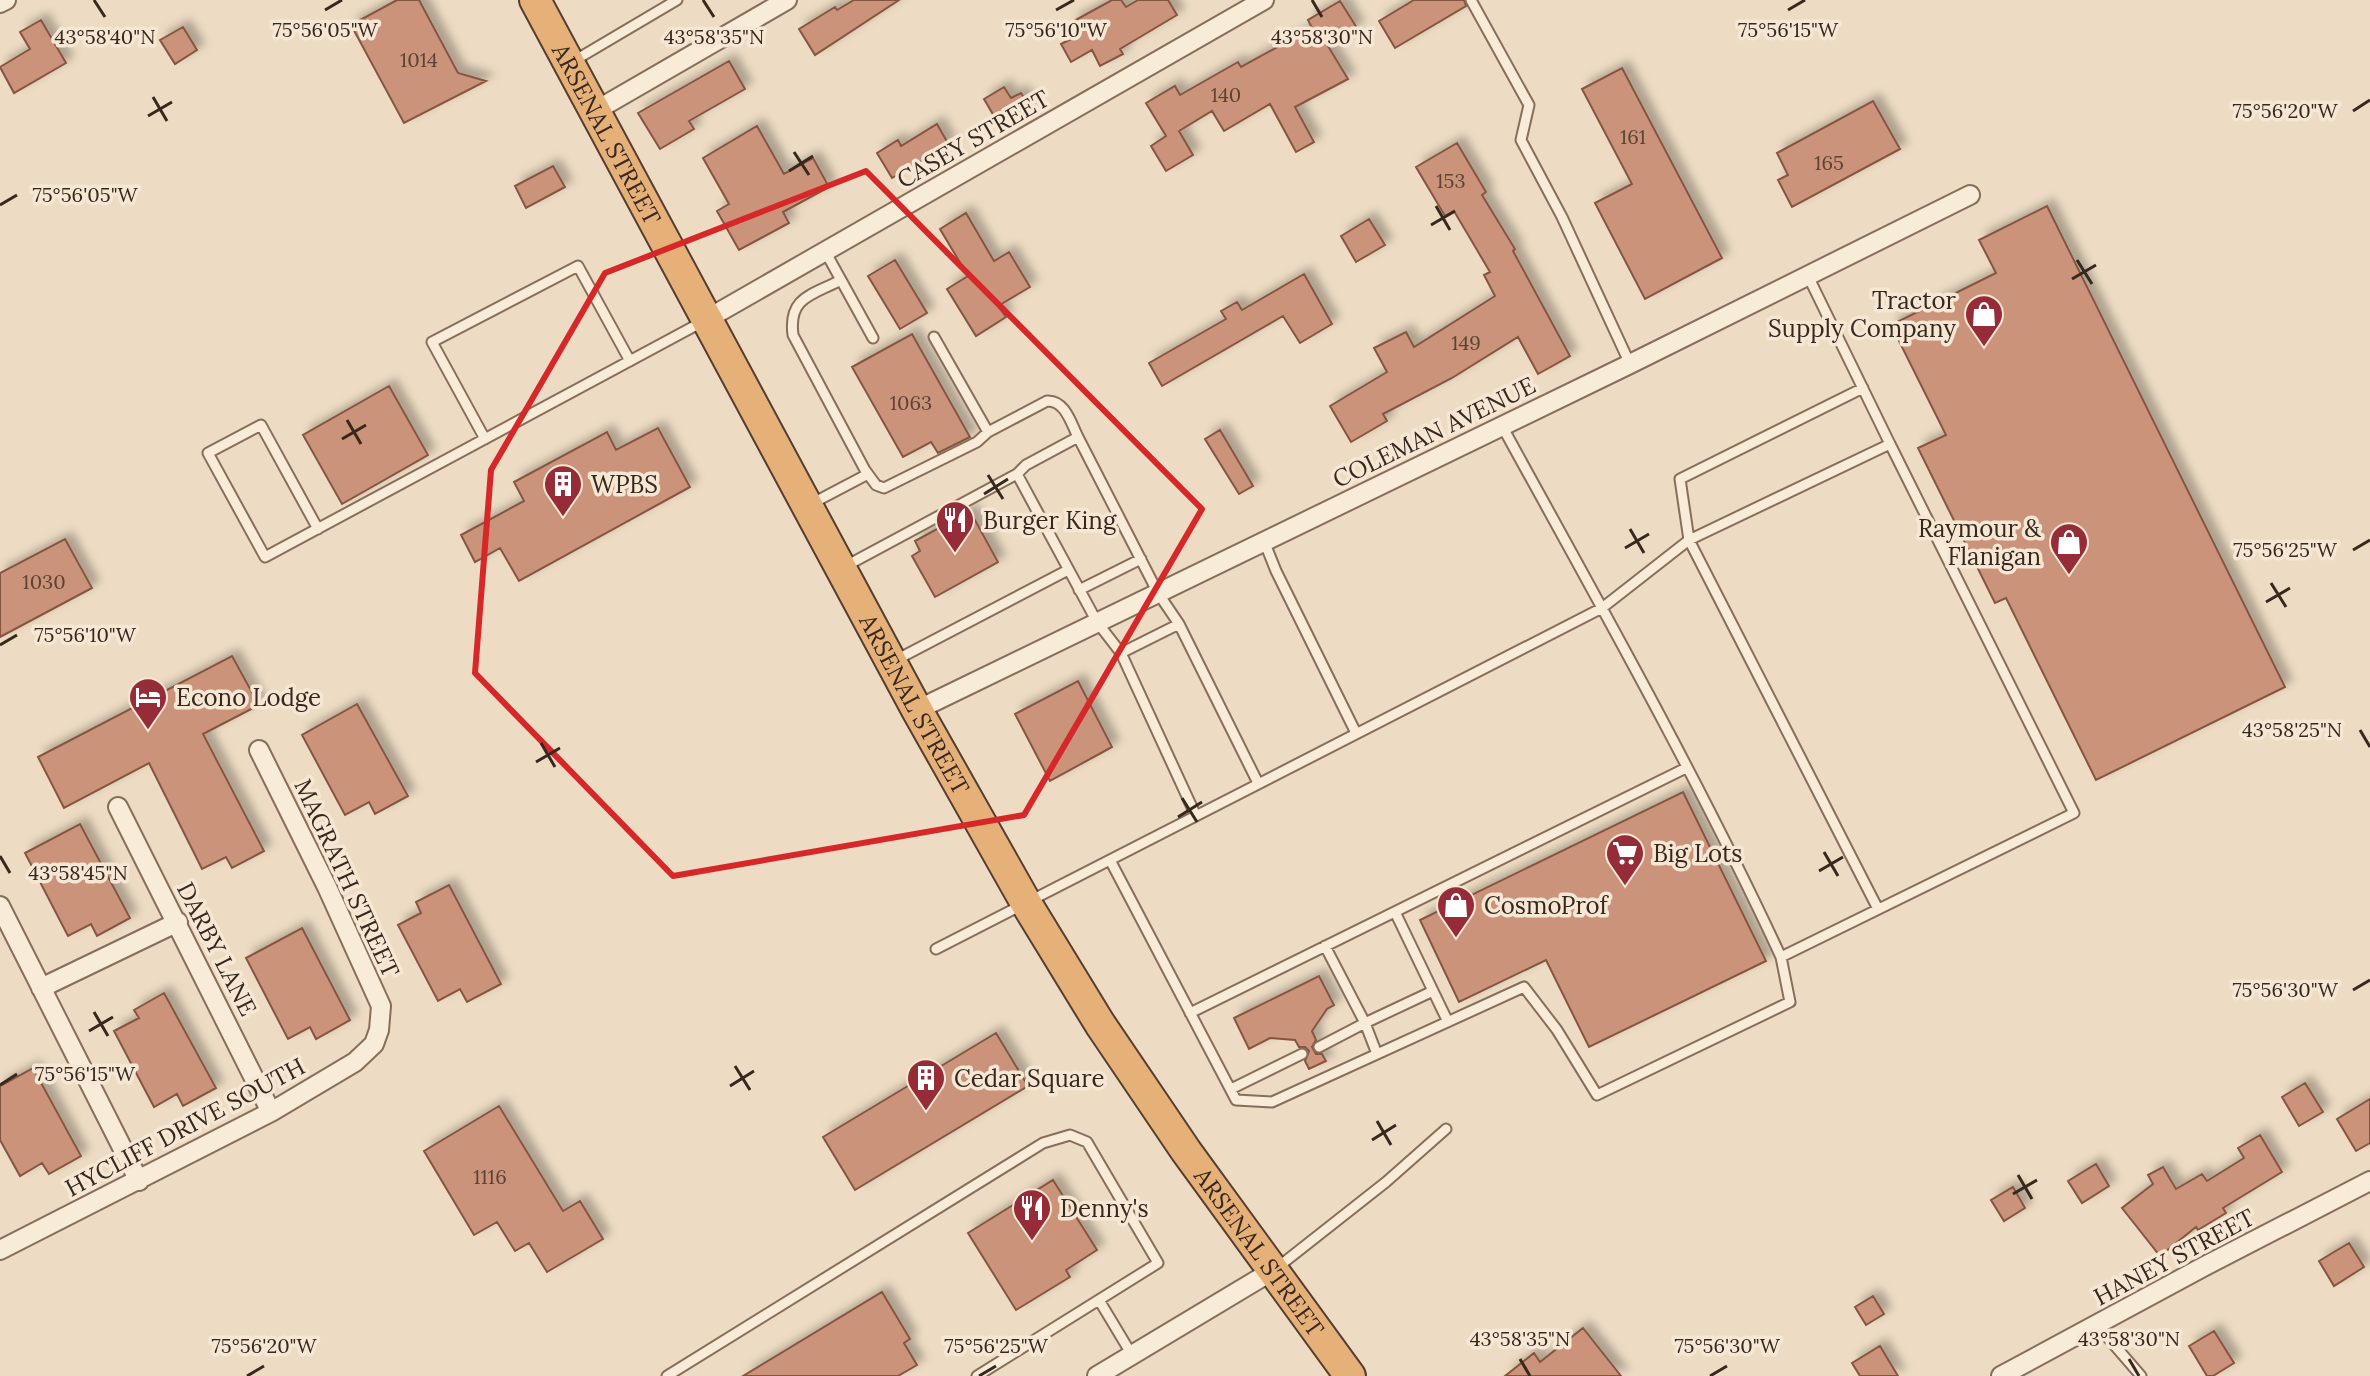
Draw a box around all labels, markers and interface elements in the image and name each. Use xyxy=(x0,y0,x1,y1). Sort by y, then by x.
text: 75°56'05"W xyxy=(273,17,379,42)
text: 75°56'10"W xyxy=(1005,17,1108,42)
text: 75°56'15"W xyxy=(1738,17,1839,42)
text: 43°58'40"N xyxy=(55,24,155,49)
text: 43°58'35"N xyxy=(664,24,764,49)
text: 43°58'30"N xyxy=(1271,24,1373,49)
street label: ARSENAL STREET xyxy=(545,37,668,230)
house number: 1014 xyxy=(400,47,438,72)
house number: 140 xyxy=(1211,82,1241,107)
street label: CASEY STREET xyxy=(891,83,1055,195)
text: 75°56'20"W xyxy=(2233,98,2339,123)
house number: 161 xyxy=(1620,124,1646,149)
house number: 165 xyxy=(1814,150,1844,175)
house number: 153 xyxy=(1436,168,1466,193)
text: 75°56'05"W xyxy=(33,182,139,207)
place label: Tractor Supply Company xyxy=(1768,285,1957,344)
shop icon: Tractor Supply Company xyxy=(1963,293,2005,348)
house number: 149 xyxy=(1451,330,1481,355)
street label: COLEMAN AVENUE xyxy=(1327,369,1541,495)
house number: 1063 xyxy=(890,390,932,415)
building icon: WPBS xyxy=(542,463,584,518)
place label: WPBS xyxy=(591,469,658,500)
restaurant icon: Burger King xyxy=(934,499,976,554)
place label: Burger King xyxy=(983,505,1117,536)
place label: Raymour & Flanigan xyxy=(1918,513,2041,572)
shop icon: Raymour & Flanigan xyxy=(2048,521,2090,576)
text: 75°56'25"W xyxy=(2233,537,2338,562)
house number: 1030 xyxy=(22,569,66,594)
street label: ARSENAL STREET xyxy=(852,608,977,800)
text: 75°56'10"W xyxy=(34,622,137,647)
hotel icon: Econo Lodge xyxy=(127,676,169,731)
place label: Econo Lodge xyxy=(176,682,321,713)
text: 43°58'25"N xyxy=(2242,717,2342,742)
street label: MAGRATH STREET xyxy=(287,774,407,982)
supermarket icon: Big Lots xyxy=(1604,832,1646,887)
place label: Big Lots xyxy=(1653,838,1742,869)
text: 43°58'45"N xyxy=(28,860,128,885)
street label: DARBY LANE xyxy=(170,877,264,1021)
shop icon: CosmoProf xyxy=(1435,884,1477,939)
place label: CosmoProf xyxy=(1484,890,1610,921)
text: 75°56'30"W xyxy=(2232,977,2339,1002)
street label: HYCLIFF DRIVE SOUTH xyxy=(60,1051,310,1203)
building icon: Cedar Square xyxy=(905,1057,947,1112)
text: 75°56'15"W xyxy=(35,1061,136,1086)
place label: Cedar Square xyxy=(954,1063,1104,1094)
street label: ARSENAL STREET xyxy=(1187,1161,1331,1342)
house number: 1116 xyxy=(473,1164,507,1189)
restaurant icon: Denny's xyxy=(1011,1187,1053,1242)
place label: Denny's xyxy=(1060,1193,1149,1224)
street label: HANEY STREET xyxy=(2088,1202,2260,1312)
text: 43°58'35"N xyxy=(1470,1326,1570,1351)
text: 43°58'30"N xyxy=(2078,1326,2180,1351)
text: 75°56'20"W xyxy=(212,1333,318,1358)
text: 75°56'25"W xyxy=(944,1333,1049,1358)
text: 75°56'30"W xyxy=(1674,1333,1781,1358)

